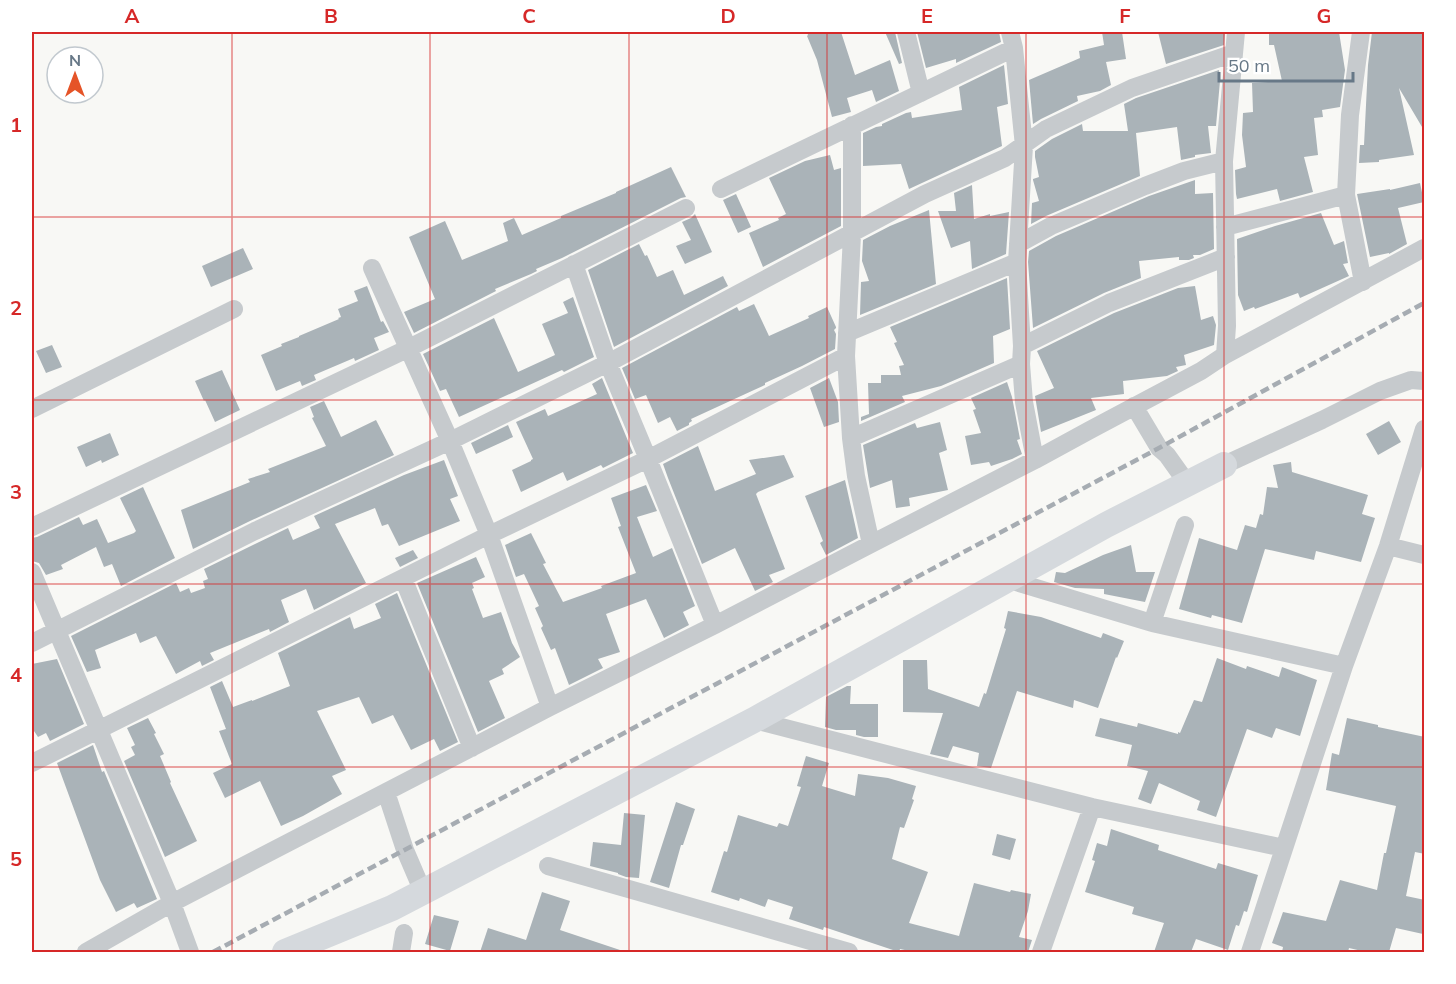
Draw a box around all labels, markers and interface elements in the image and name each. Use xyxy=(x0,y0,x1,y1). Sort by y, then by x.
text: A xyxy=(125,3,140,28)
text: B xyxy=(324,3,338,28)
text: C xyxy=(522,3,536,28)
text: D xyxy=(720,3,736,28)
text: E xyxy=(921,3,933,28)
text: F xyxy=(1119,3,1131,28)
text: G xyxy=(1317,3,1331,28)
north arrow xyxy=(45,45,105,105)
scale bar xyxy=(1219,45,1352,83)
text: N xyxy=(69,50,81,70)
text: 50 m xyxy=(1228,54,1270,77)
text: 1 xyxy=(10,112,22,137)
text: 2 xyxy=(10,295,22,320)
text: 3 xyxy=(10,479,22,504)
text: 4 xyxy=(10,662,22,687)
text: 5 xyxy=(10,846,22,871)

